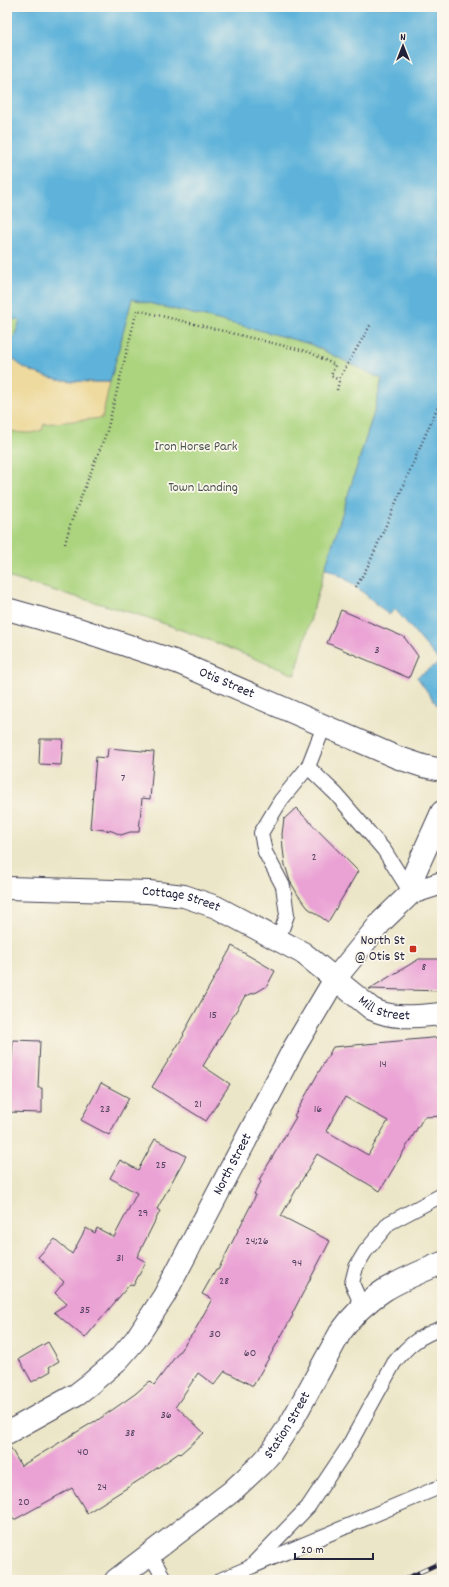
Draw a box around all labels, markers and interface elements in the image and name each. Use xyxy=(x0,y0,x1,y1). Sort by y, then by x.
north arrow xyxy=(383,26,423,66)
text: N xyxy=(400,30,406,46)
park label: Iron Horse Park xyxy=(154,437,238,457)
park label: Town Landing xyxy=(168,478,238,498)
house number: 3 xyxy=(374,642,380,659)
street label: Otis Street xyxy=(195,663,257,704)
house number: 7 xyxy=(121,770,126,787)
house number: 2 xyxy=(311,849,317,866)
street label: Cottage Street xyxy=(142,882,224,918)
place label: North St @ Otis St xyxy=(354,931,405,967)
marker: North St @ Otis St xyxy=(408,944,418,954)
house number: 8 xyxy=(422,959,427,976)
street label: Mill Street xyxy=(353,991,410,1026)
house number: 15 xyxy=(209,1007,217,1024)
house number: 14 xyxy=(379,1056,387,1073)
house number: 21 xyxy=(194,1096,202,1113)
house number: 23 xyxy=(100,1101,110,1118)
house number: 16 xyxy=(314,1101,322,1118)
street label: North Street xyxy=(209,1130,257,1199)
house number: 25 xyxy=(156,1157,166,1174)
house number: 29 xyxy=(138,1205,148,1222)
house number: 24;26 xyxy=(245,1233,269,1250)
house number: 31 xyxy=(116,1250,124,1267)
house number: 94 xyxy=(292,1255,302,1272)
house number: 28 xyxy=(219,1273,229,1290)
house number: 35 xyxy=(80,1302,90,1319)
house number: 30 xyxy=(209,1326,221,1343)
house number: 60 xyxy=(244,1345,256,1362)
street label: Station Street xyxy=(260,1388,316,1464)
house number: 36 xyxy=(160,1407,172,1424)
house number: 38 xyxy=(125,1425,135,1442)
house number: 40 xyxy=(77,1444,89,1461)
house number: 24 xyxy=(97,1479,107,1496)
house number: 20 xyxy=(18,1494,30,1511)
scale bar xyxy=(295,1535,373,1561)
text: 20 m xyxy=(301,1542,324,1559)

